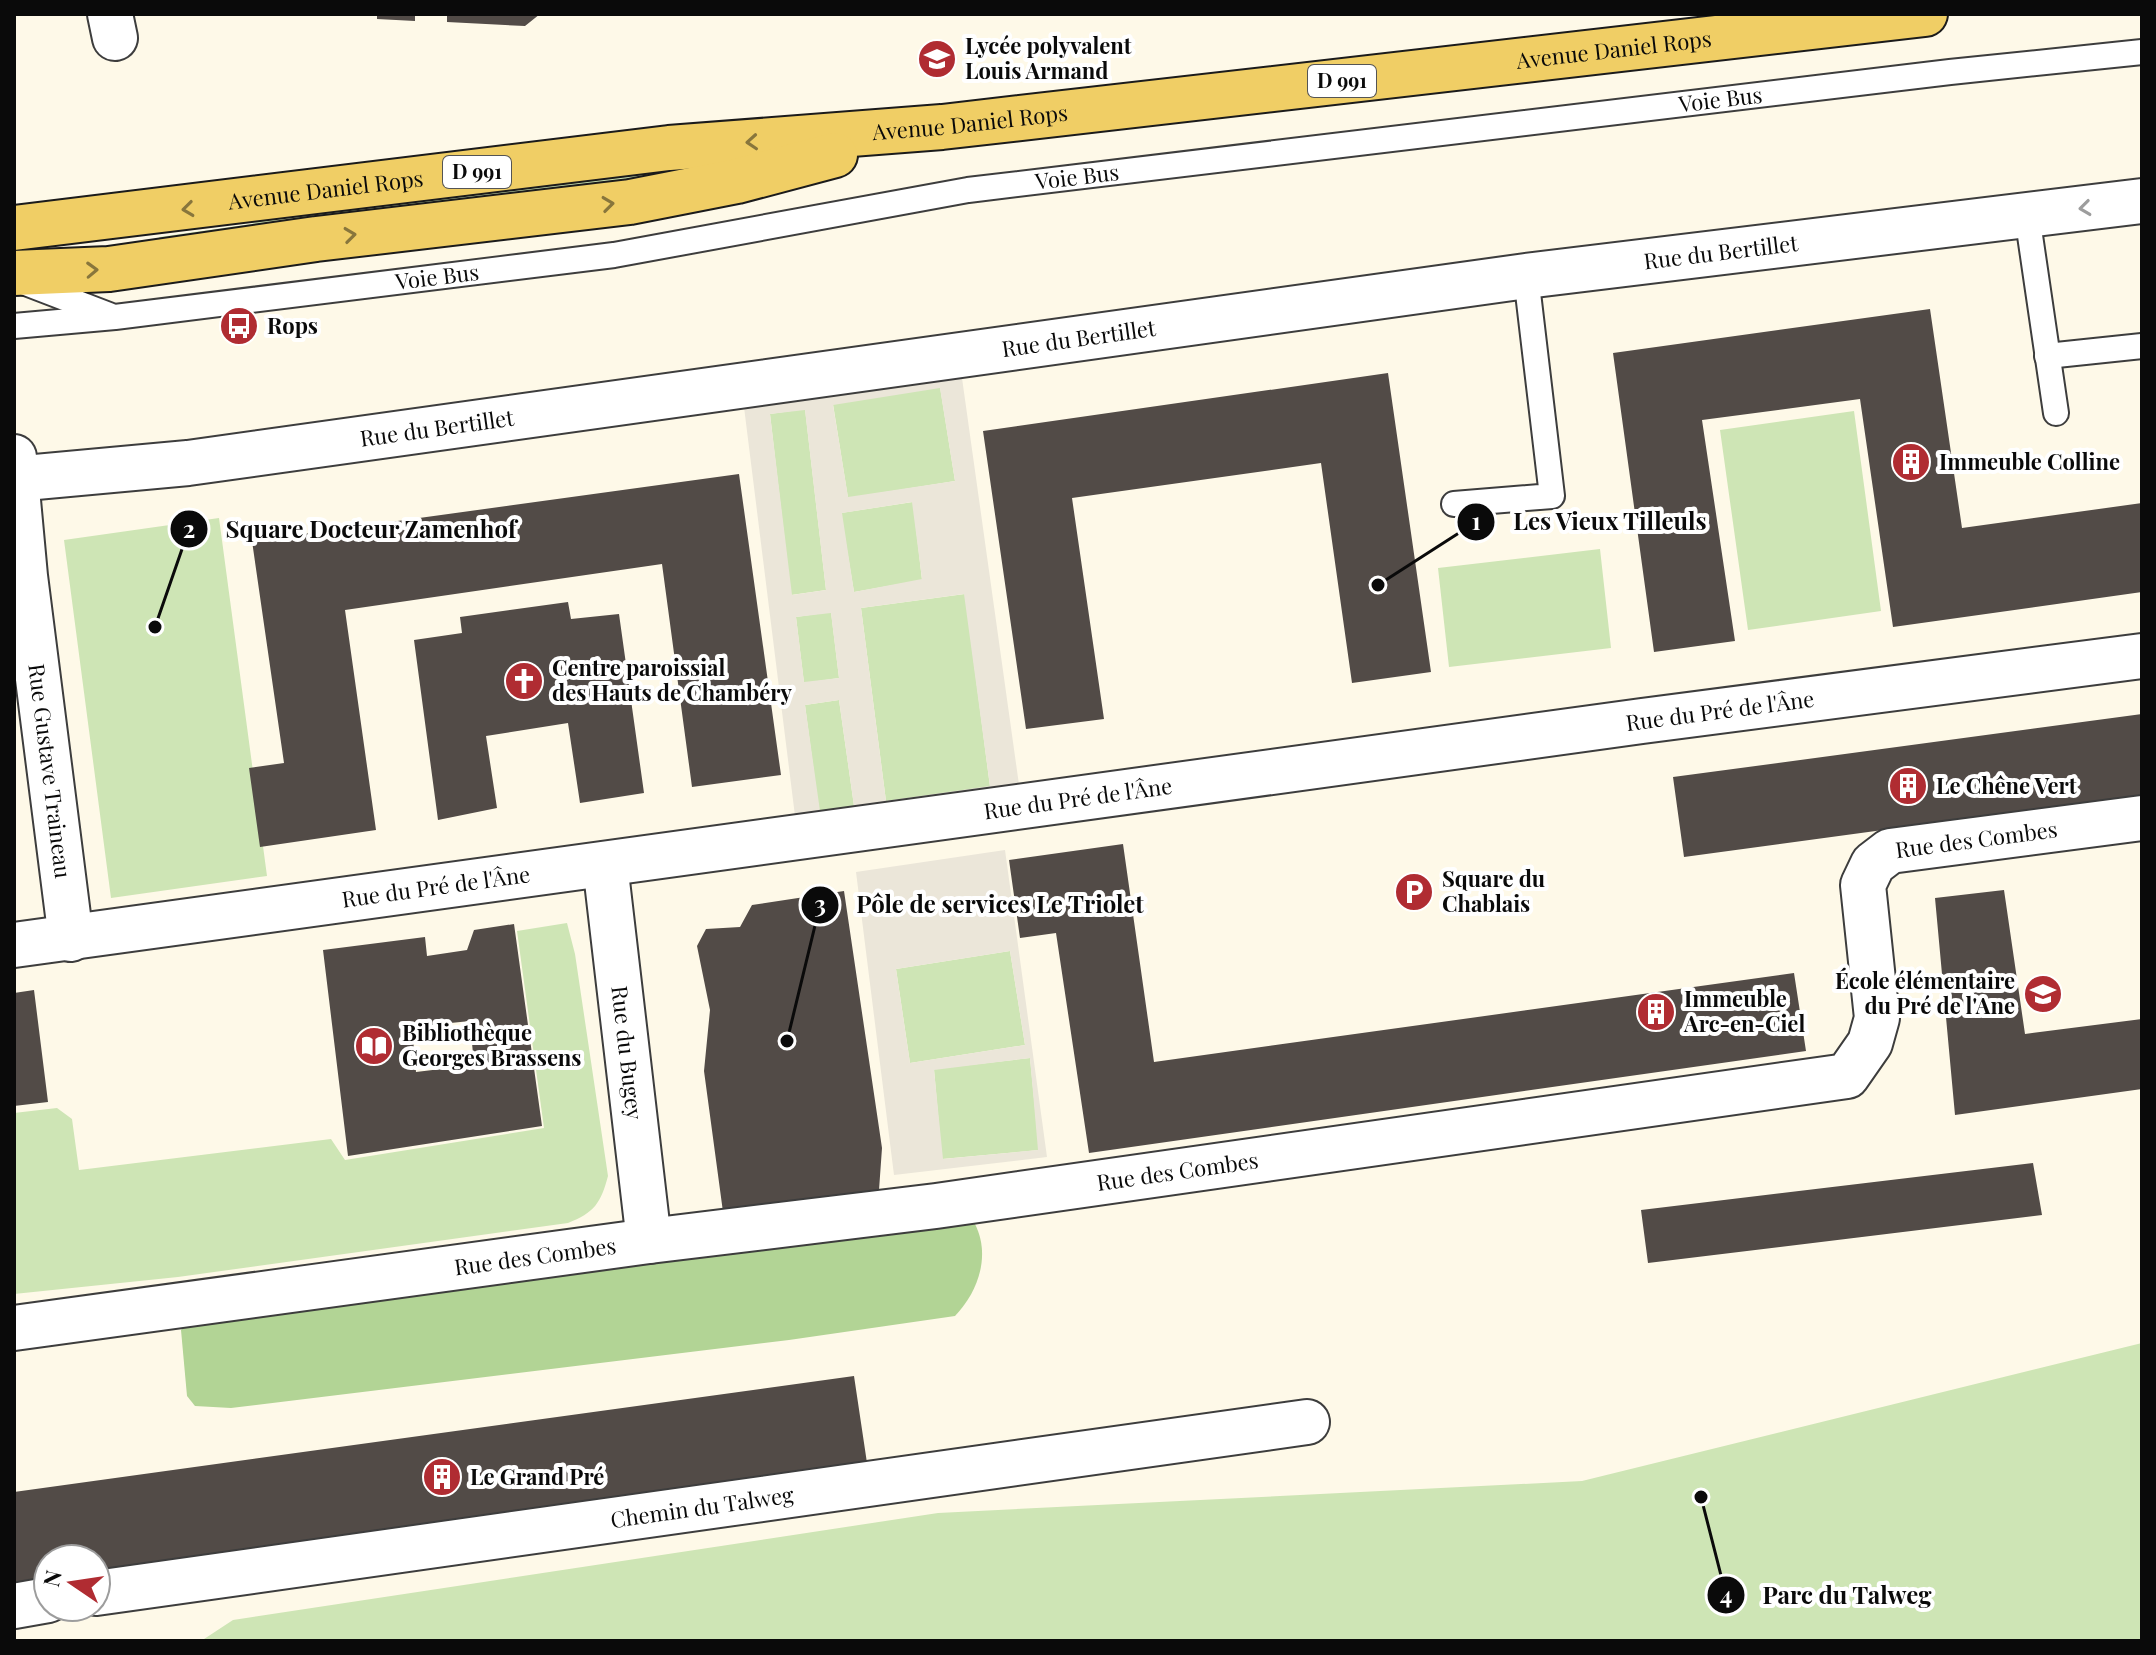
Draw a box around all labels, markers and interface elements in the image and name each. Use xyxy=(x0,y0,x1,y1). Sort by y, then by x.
street label: Avenue Daniel Rops xyxy=(1514,23,1713,75)
place label: Lycée polyvalent Louis Armand xyxy=(965,30,1132,85)
school or university icon: Lycée polyvalent Louis Armand xyxy=(916,38,958,80)
road number: D 991 xyxy=(1308,65,1376,97)
street label: Voie Bus xyxy=(1676,79,1764,119)
street label: Avenue Daniel Rops xyxy=(870,97,1069,146)
one-way arrow xyxy=(745,133,758,150)
road number: D 991 xyxy=(443,156,511,188)
street label: Voie Bus xyxy=(1032,156,1120,196)
street label: Avenue Daniel Rops xyxy=(225,162,425,216)
one-way arrow xyxy=(602,196,615,213)
one-way arrow xyxy=(181,200,194,217)
one-way arrow xyxy=(2078,200,2091,217)
one-way arrow xyxy=(343,227,356,244)
street label: Rue du Bertillet xyxy=(1642,227,1801,276)
street label: Voie Bus xyxy=(392,256,481,296)
one-way arrow xyxy=(86,261,99,278)
bus stop icon: Rops xyxy=(218,305,260,347)
place label: Rops xyxy=(267,310,318,340)
street label: Rue du Bertillet xyxy=(1000,312,1158,363)
street label: Rue du Bertillet xyxy=(358,401,517,453)
building icon: Immeuble Colline xyxy=(1890,441,1932,483)
place label: Immeuble Colline xyxy=(1939,446,2120,476)
callout: Les Vieux Tilleuls xyxy=(1456,498,1723,546)
text: 1 xyxy=(1471,504,1481,536)
text: Les Vieux Tilleuls xyxy=(1513,504,1707,536)
callout: Square Docteur Zamenhof xyxy=(169,505,532,553)
text: 2 xyxy=(183,512,195,544)
text: Square Docteur Zamenhof xyxy=(226,512,519,544)
place label: Centre paroissial des Hauts de Chambéry xyxy=(552,652,792,707)
church icon: Centre paroissial des Hauts de Chambéry xyxy=(503,660,545,702)
street label: Rue Gustave Traineau xyxy=(22,662,79,880)
street label: Rue du Pré de l'Âne xyxy=(1624,683,1816,737)
building icon: Le Chêne Vert xyxy=(1887,765,1929,807)
street label: Rue du Pré de l'Âne xyxy=(982,770,1174,825)
place label: Le Chêne Vert xyxy=(1936,770,2077,800)
street label: Rue des Combes xyxy=(1893,813,2059,864)
street label: Rue du Pré de l'Âne xyxy=(340,858,532,914)
place label: Square du Chablais xyxy=(1442,863,1545,918)
parking icon: Square du Chablais xyxy=(1393,871,1435,913)
callout: Pôle de services Le Triolet xyxy=(800,881,1160,929)
text: 3 xyxy=(814,887,826,919)
text: Pôle de services Le Triolet xyxy=(856,887,1144,919)
place label: École élémentaire du Pré de l'Ane xyxy=(1835,965,2015,1020)
school or university icon: École élémentaire du Pré de l'Ane xyxy=(2022,973,2064,1015)
place label: Immeuble Arc-en-Ciel xyxy=(1683,983,1805,1038)
street label: Rue du Bugey xyxy=(605,984,651,1121)
building icon: Immeuble Arc-en-Ciel xyxy=(1635,991,1677,1033)
place label: Bibliothèque Georges Brassens xyxy=(402,1017,582,1072)
library icon: Bibliothèque Georges Brassens xyxy=(353,1025,395,1067)
street label: Rue des Combes xyxy=(1095,1144,1260,1197)
street label: Rue des Combes xyxy=(452,1230,618,1282)
building icon: Le Grand Pré xyxy=(421,1456,463,1498)
place label: Le Grand Pré xyxy=(470,1461,604,1491)
street label: Chemin du Talweg xyxy=(608,1479,796,1534)
north arrow xyxy=(32,1543,112,1623)
text: N xyxy=(35,1567,68,1589)
callout: Parc du Talweg xyxy=(1706,1571,1947,1619)
text: 4 xyxy=(1720,1578,1732,1610)
text: Parc du Talweg xyxy=(1762,1578,1932,1610)

